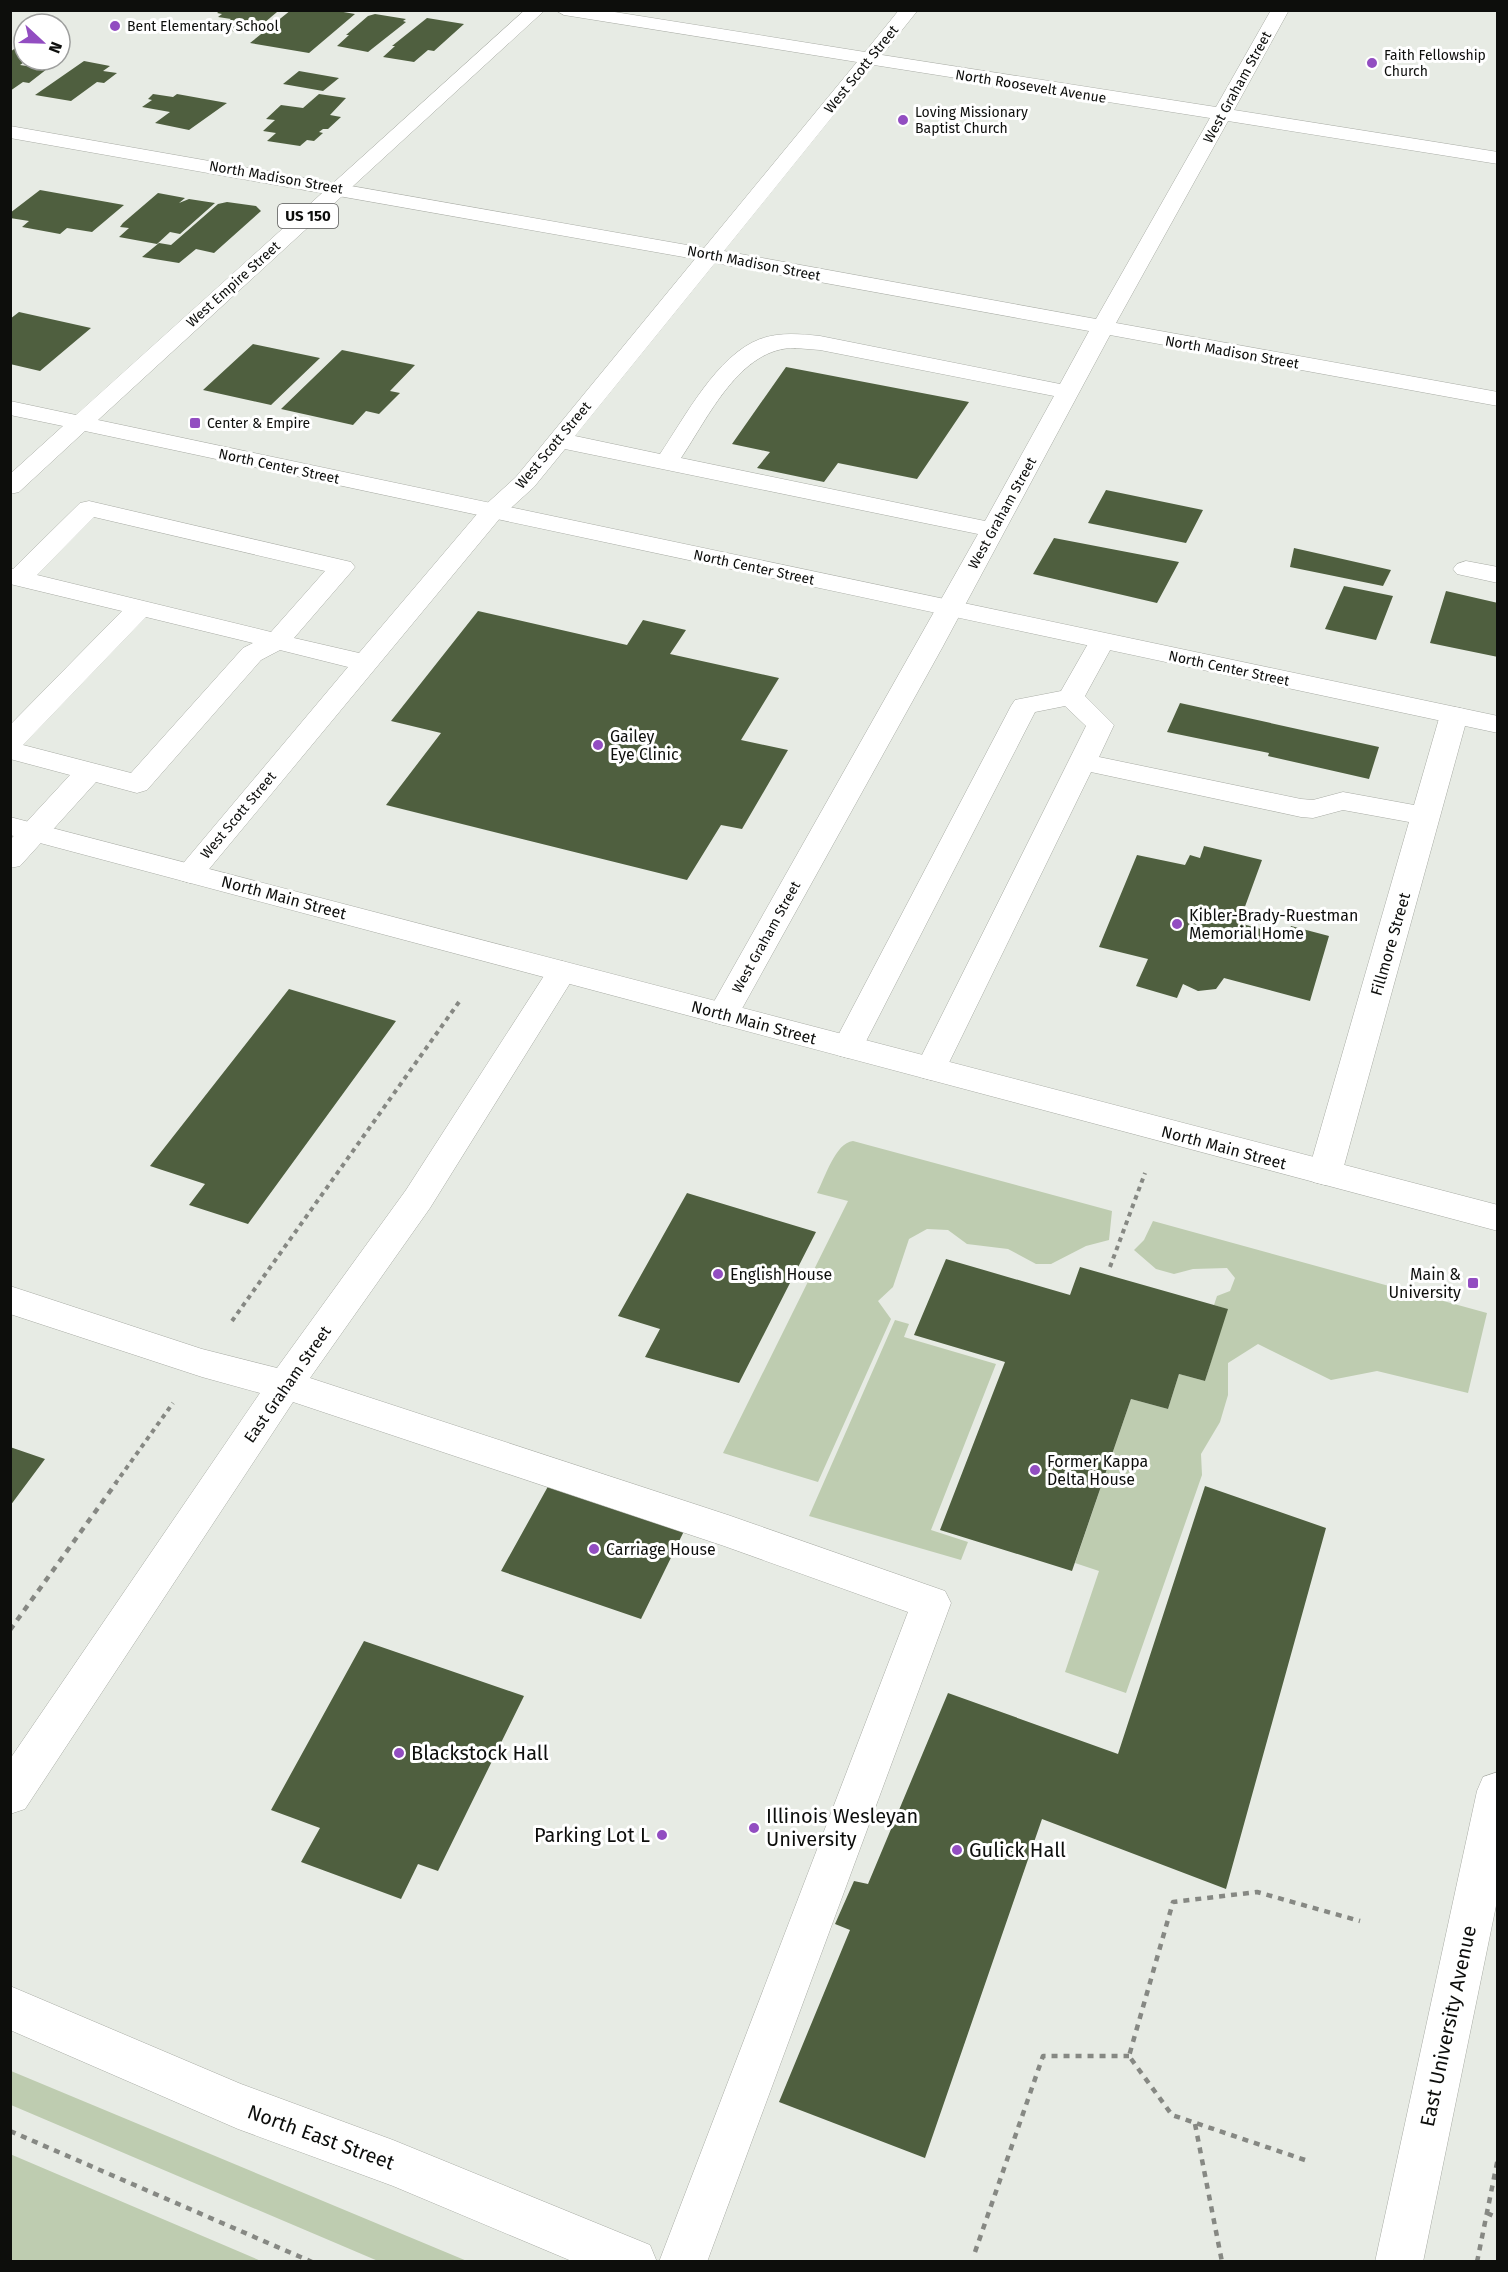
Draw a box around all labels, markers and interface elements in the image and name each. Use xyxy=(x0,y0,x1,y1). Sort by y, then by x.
north arrow xyxy=(12,12,72,72)
place label: Bent Elementary School xyxy=(127,18,279,35)
marker: Bent Elementary School xyxy=(108,19,122,33)
street label: West Scott Street xyxy=(821,21,903,117)
street label: West Graham Street xyxy=(1200,28,1276,146)
text: N xyxy=(45,39,66,56)
place label: Faith Fellowship Church xyxy=(1384,47,1486,80)
marker: Faith Fellowship Church xyxy=(1365,56,1379,70)
street label: North Roosevelt Avenue xyxy=(954,66,1108,107)
place label: Loving Missionary Baptist Church xyxy=(915,104,1028,137)
marker: Loving Missionary Baptist Church xyxy=(896,113,910,127)
street label: North Madison Street xyxy=(208,157,345,198)
road number: US 150 xyxy=(278,204,338,228)
street label: West Empire Street xyxy=(183,237,284,331)
street label: North Madison Street xyxy=(686,242,823,285)
street label: North Madison Street xyxy=(1164,332,1301,373)
street label: West Scott Street xyxy=(512,398,595,492)
place label: Center & Empire xyxy=(207,415,310,432)
marker: Center & Empire xyxy=(188,416,202,430)
street label: North Center Street xyxy=(217,445,342,488)
street label: West Graham Street xyxy=(965,454,1041,572)
street label: North Center Street xyxy=(692,546,817,589)
street label: North Center Street xyxy=(1167,647,1292,690)
place label: Gailey Eye Clinic xyxy=(610,727,679,764)
marker: Gailey Eye Clinic xyxy=(591,738,605,752)
street label: West Scott Street xyxy=(197,768,280,862)
street label: North Main Street xyxy=(219,872,349,923)
street label: West Graham Street xyxy=(729,878,805,996)
street label: Fillmore Street xyxy=(1367,890,1414,998)
place label: Kibler-Brady-Ruestman Memorial Home xyxy=(1189,906,1358,943)
marker: Kibler-Brady-Ruestman Memorial Home xyxy=(1170,917,1184,931)
street label: North Main Street xyxy=(689,997,819,1048)
street label: North Main Street xyxy=(1159,1122,1289,1173)
place label: English House xyxy=(730,1265,832,1284)
place label: Main & University xyxy=(1389,1265,1461,1302)
marker: English House xyxy=(711,1267,725,1281)
marker: Main & University xyxy=(1466,1276,1480,1290)
street label: East Graham Street xyxy=(240,1322,335,1446)
place label: Former Kappa Delta House xyxy=(1047,1452,1148,1489)
marker: Former Kappa Delta House xyxy=(1028,1463,1042,1477)
place label: Carriage House xyxy=(606,1540,716,1559)
marker: Carriage House xyxy=(587,1542,601,1556)
place label: Blackstock Hall xyxy=(411,1741,549,1765)
marker: Blackstock Hall xyxy=(392,1746,406,1760)
place label: Illinois Wesleyan University xyxy=(766,1804,918,1851)
marker: Illinois Wesleyan University xyxy=(747,1821,761,1835)
place label: Parking Lot L xyxy=(534,1823,650,1847)
marker: Parking Lot L xyxy=(655,1828,669,1842)
place label: Gulick Hall xyxy=(969,1838,1066,1862)
marker: Gulick Hall xyxy=(950,1843,964,1857)
street label: East University Avenue xyxy=(1415,1923,1481,2129)
street label: North East Street xyxy=(244,2099,398,2175)

